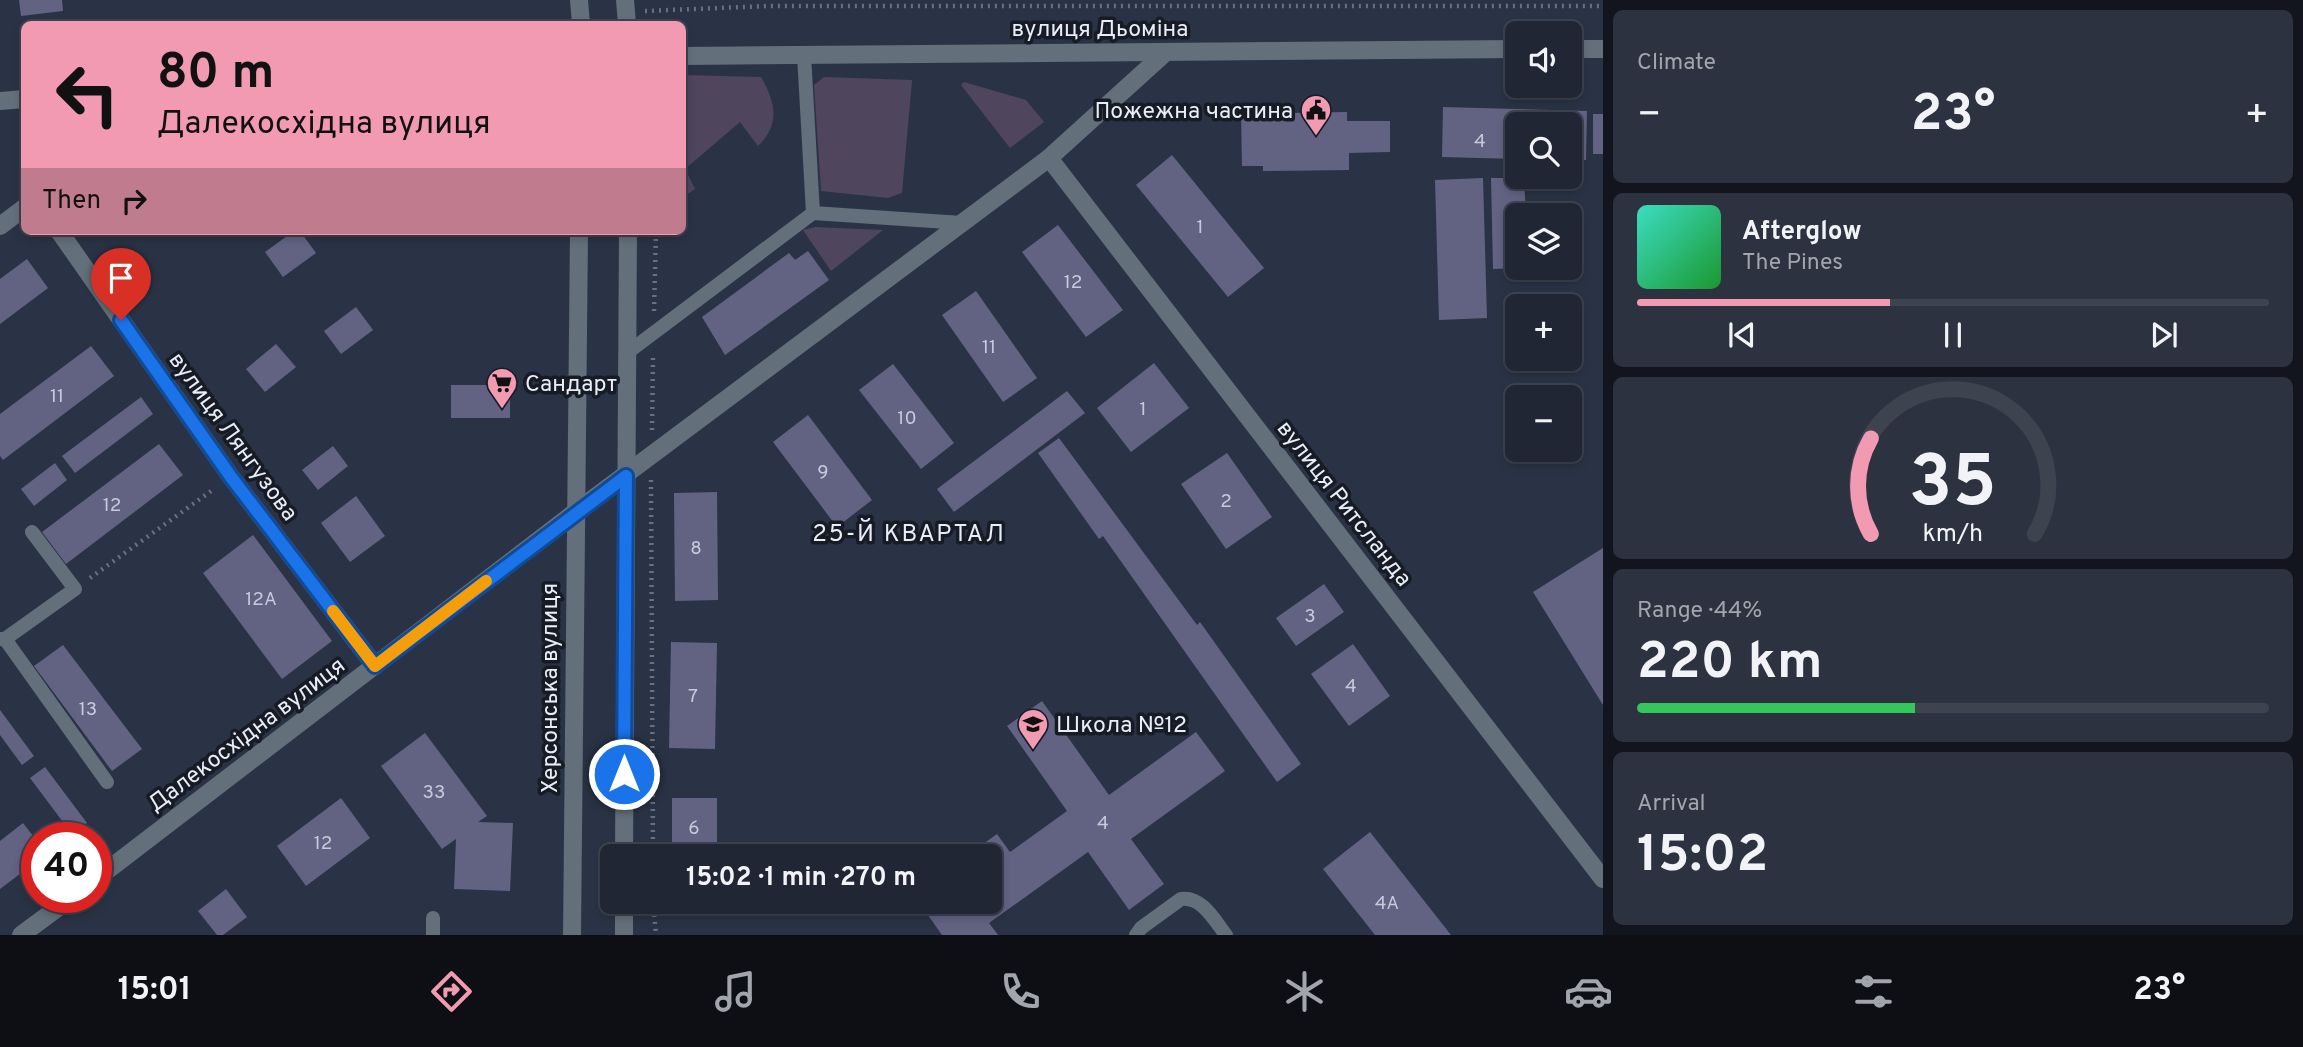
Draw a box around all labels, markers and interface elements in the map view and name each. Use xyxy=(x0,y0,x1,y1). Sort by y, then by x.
street label: вулиця Дьоміна xyxy=(1012,16,1188,45)
map controls xyxy=(1505,21,1582,462)
button: sound xyxy=(1505,21,1582,98)
text: 80 m xyxy=(157,44,274,106)
icon: left xyxy=(42,49,133,140)
text: Climate xyxy=(1637,49,1716,78)
text: 23° xyxy=(1911,83,1995,149)
text: − xyxy=(1637,92,1662,141)
text: + xyxy=(2244,92,2269,141)
public building icon: Пожежна частина xyxy=(1299,93,1333,137)
place label: Пожежна частина xyxy=(1094,98,1293,127)
text: Далекосхідна вулиця xyxy=(157,105,491,145)
button: search xyxy=(1505,112,1582,189)
house number: 4 xyxy=(1474,130,1486,154)
icon: right xyxy=(115,182,153,220)
text: Then xyxy=(42,185,101,218)
button: layers xyxy=(1505,203,1582,280)
house number: 1 xyxy=(1196,216,1204,240)
text: Afterglow xyxy=(1742,216,1862,249)
pin xyxy=(91,248,151,320)
text: The Pines xyxy=(1742,249,1843,278)
icon: arrive xyxy=(102,259,140,297)
house number: 12 xyxy=(1064,271,1082,295)
button: + xyxy=(1505,294,1582,371)
icon: previous xyxy=(1723,316,1761,354)
icon: pause xyxy=(1934,316,1972,354)
icon: next xyxy=(2145,316,2183,354)
house number: 11 xyxy=(982,336,996,360)
street label: вулиця Лянгузова xyxy=(161,347,303,528)
supermarket icon: Сандарт xyxy=(485,366,519,410)
place label: Сандарт xyxy=(525,371,617,400)
house number: 11 xyxy=(50,385,64,409)
button: − xyxy=(1505,385,1582,462)
house number: 1 xyxy=(1139,398,1147,422)
house number: 10 xyxy=(897,407,917,431)
street label: вулиця Ритсланда xyxy=(1269,416,1417,593)
text: 35 xyxy=(1909,440,1997,532)
house number: 9 xyxy=(817,461,829,485)
house number: 2 xyxy=(1220,490,1232,514)
house number: 12 xyxy=(103,494,121,518)
district label: 25-Й КВАРТАЛ xyxy=(812,518,1006,550)
text: km/h xyxy=(1923,518,1983,550)
house number: 8 xyxy=(690,537,702,561)
street label: Херсонська вулиця xyxy=(537,583,566,793)
house number: 12А xyxy=(245,588,277,612)
text: Range · 44% xyxy=(1637,597,1762,626)
house number: 3 xyxy=(1304,605,1316,629)
text: 220 km xyxy=(1637,631,1823,697)
street label: Далекосхідна вулиця xyxy=(143,652,352,820)
house number: 4 xyxy=(1345,675,1357,699)
house number: 7 xyxy=(688,685,698,709)
house number: 13 xyxy=(79,698,97,722)
school or university icon: Школа №12 xyxy=(1016,707,1050,751)
place label: Школа №12 xyxy=(1056,712,1187,741)
position arrow xyxy=(587,737,661,811)
house number: 33 xyxy=(423,781,445,805)
text: Arrival xyxy=(1637,790,1706,819)
house number: 4 xyxy=(1097,812,1109,836)
house number: 6 xyxy=(688,817,700,841)
speed limit sign: 40 xyxy=(21,822,112,913)
text: 15:02 xyxy=(1637,824,1768,890)
house number: 12 xyxy=(314,832,332,856)
text: 15:02 · 1 min · 270 m xyxy=(686,862,916,895)
house number: 4А xyxy=(1375,892,1399,916)
icon: directions xyxy=(427,967,476,1016)
icon: music xyxy=(711,967,760,1016)
icon: phone xyxy=(996,967,1045,1016)
icon: climate xyxy=(1280,967,1329,1016)
icon: car xyxy=(1564,967,1613,1016)
icon: filters xyxy=(1849,967,1898,1016)
text: 15:01 xyxy=(118,971,192,1011)
text: 23° xyxy=(2133,971,2185,1011)

